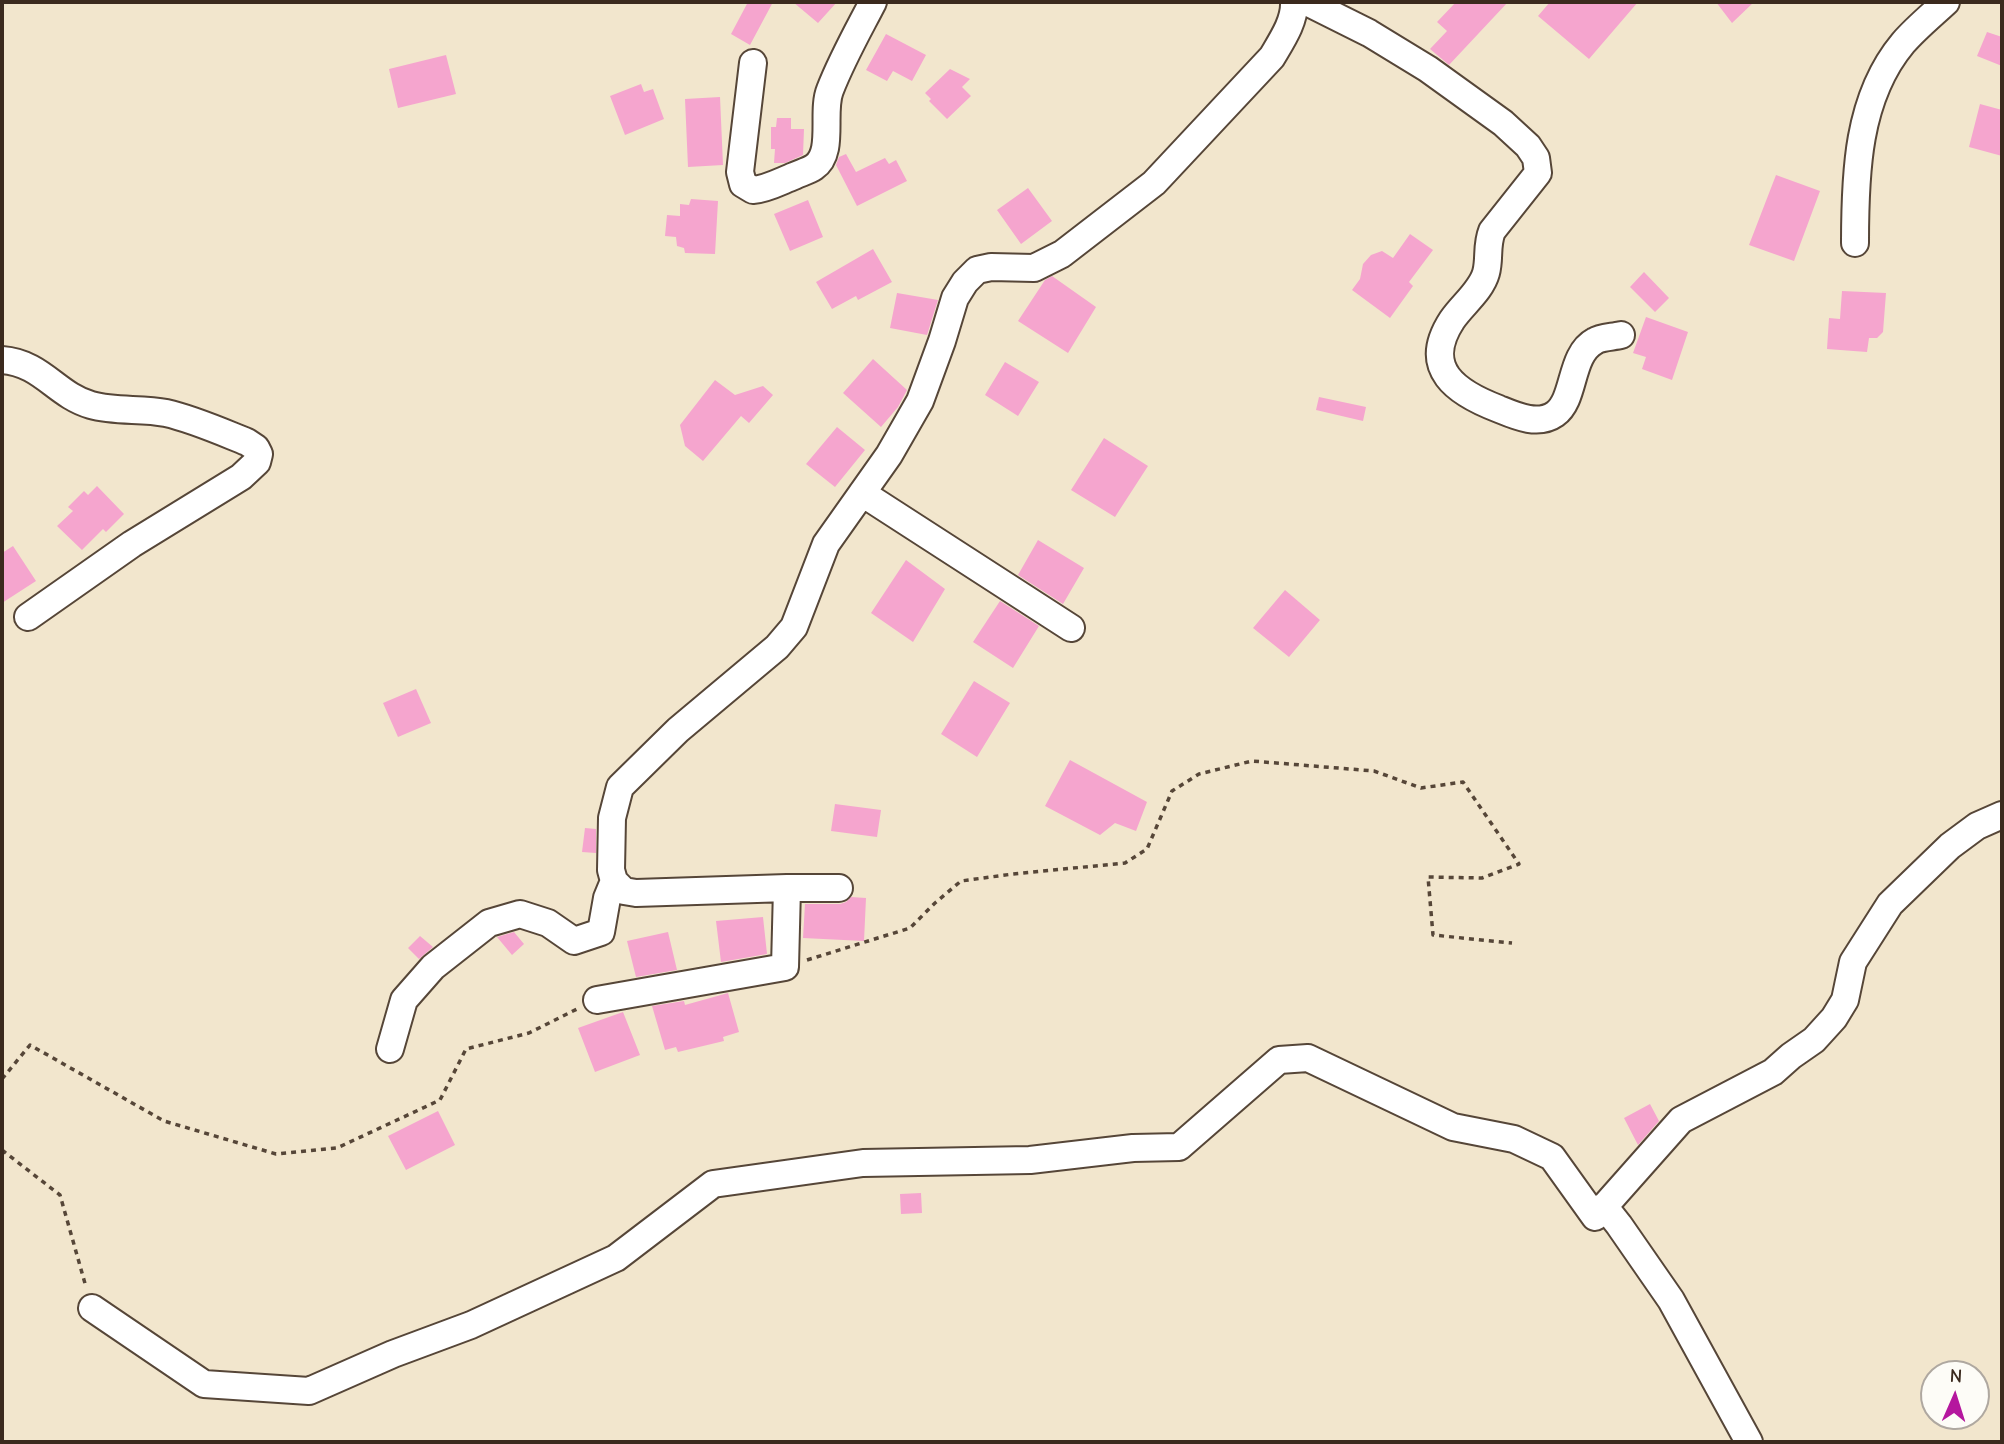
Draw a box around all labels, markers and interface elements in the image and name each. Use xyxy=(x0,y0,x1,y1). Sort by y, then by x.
north arrow xyxy=(1920,1360,1990,1430)
text: N xyxy=(1949,1365,1963,1387)

